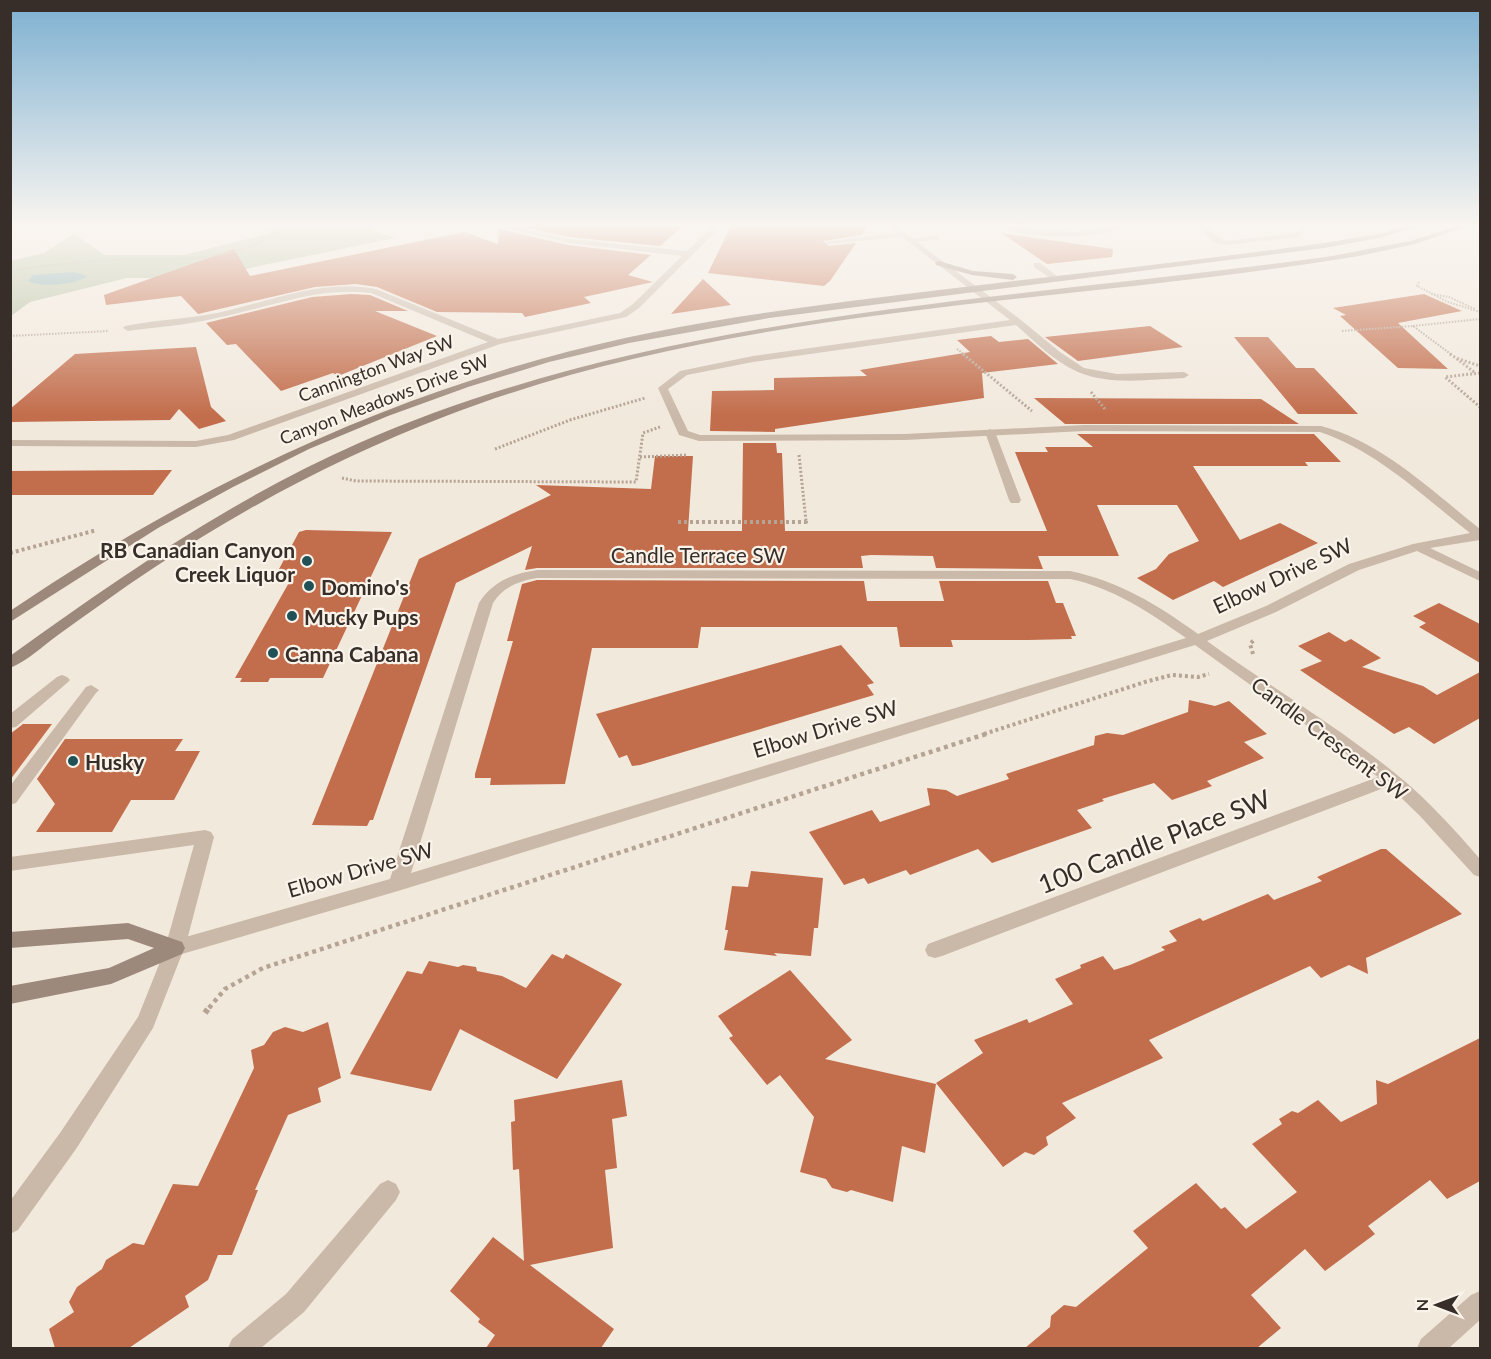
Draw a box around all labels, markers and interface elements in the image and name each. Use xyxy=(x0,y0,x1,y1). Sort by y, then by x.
street label: Cannington Way SW xyxy=(295,330,457,406)
street label: Canyon Meadows Drive SW xyxy=(276,349,492,449)
street label: Elbow Drive SW xyxy=(1209,532,1356,618)
place label: RB Canadian Canyon Creek Liquor xyxy=(100,537,295,586)
street label: Candle Terrace SW xyxy=(611,542,786,567)
marker: RB Canadian Canyon Creek Liquor xyxy=(300,554,314,568)
place label: Domino's xyxy=(321,574,409,599)
marker: Domino's xyxy=(302,579,316,593)
place label: Mucky Pups xyxy=(304,604,418,629)
marker: Mucky Pups xyxy=(285,609,299,623)
place label: Canna Cabana xyxy=(285,641,419,666)
marker: Canna Cabana xyxy=(266,646,280,660)
street label: Candle Crescent SW xyxy=(1247,671,1413,805)
street label: Elbow Drive SW xyxy=(749,694,901,762)
place label: Husky xyxy=(85,749,145,774)
marker: Husky xyxy=(66,754,80,768)
street label: 100 Candle Place SW xyxy=(1033,782,1275,900)
street label: Elbow Drive SW xyxy=(284,836,436,902)
north arrow xyxy=(1407,1275,1467,1335)
text: N xyxy=(1412,1299,1431,1311)

